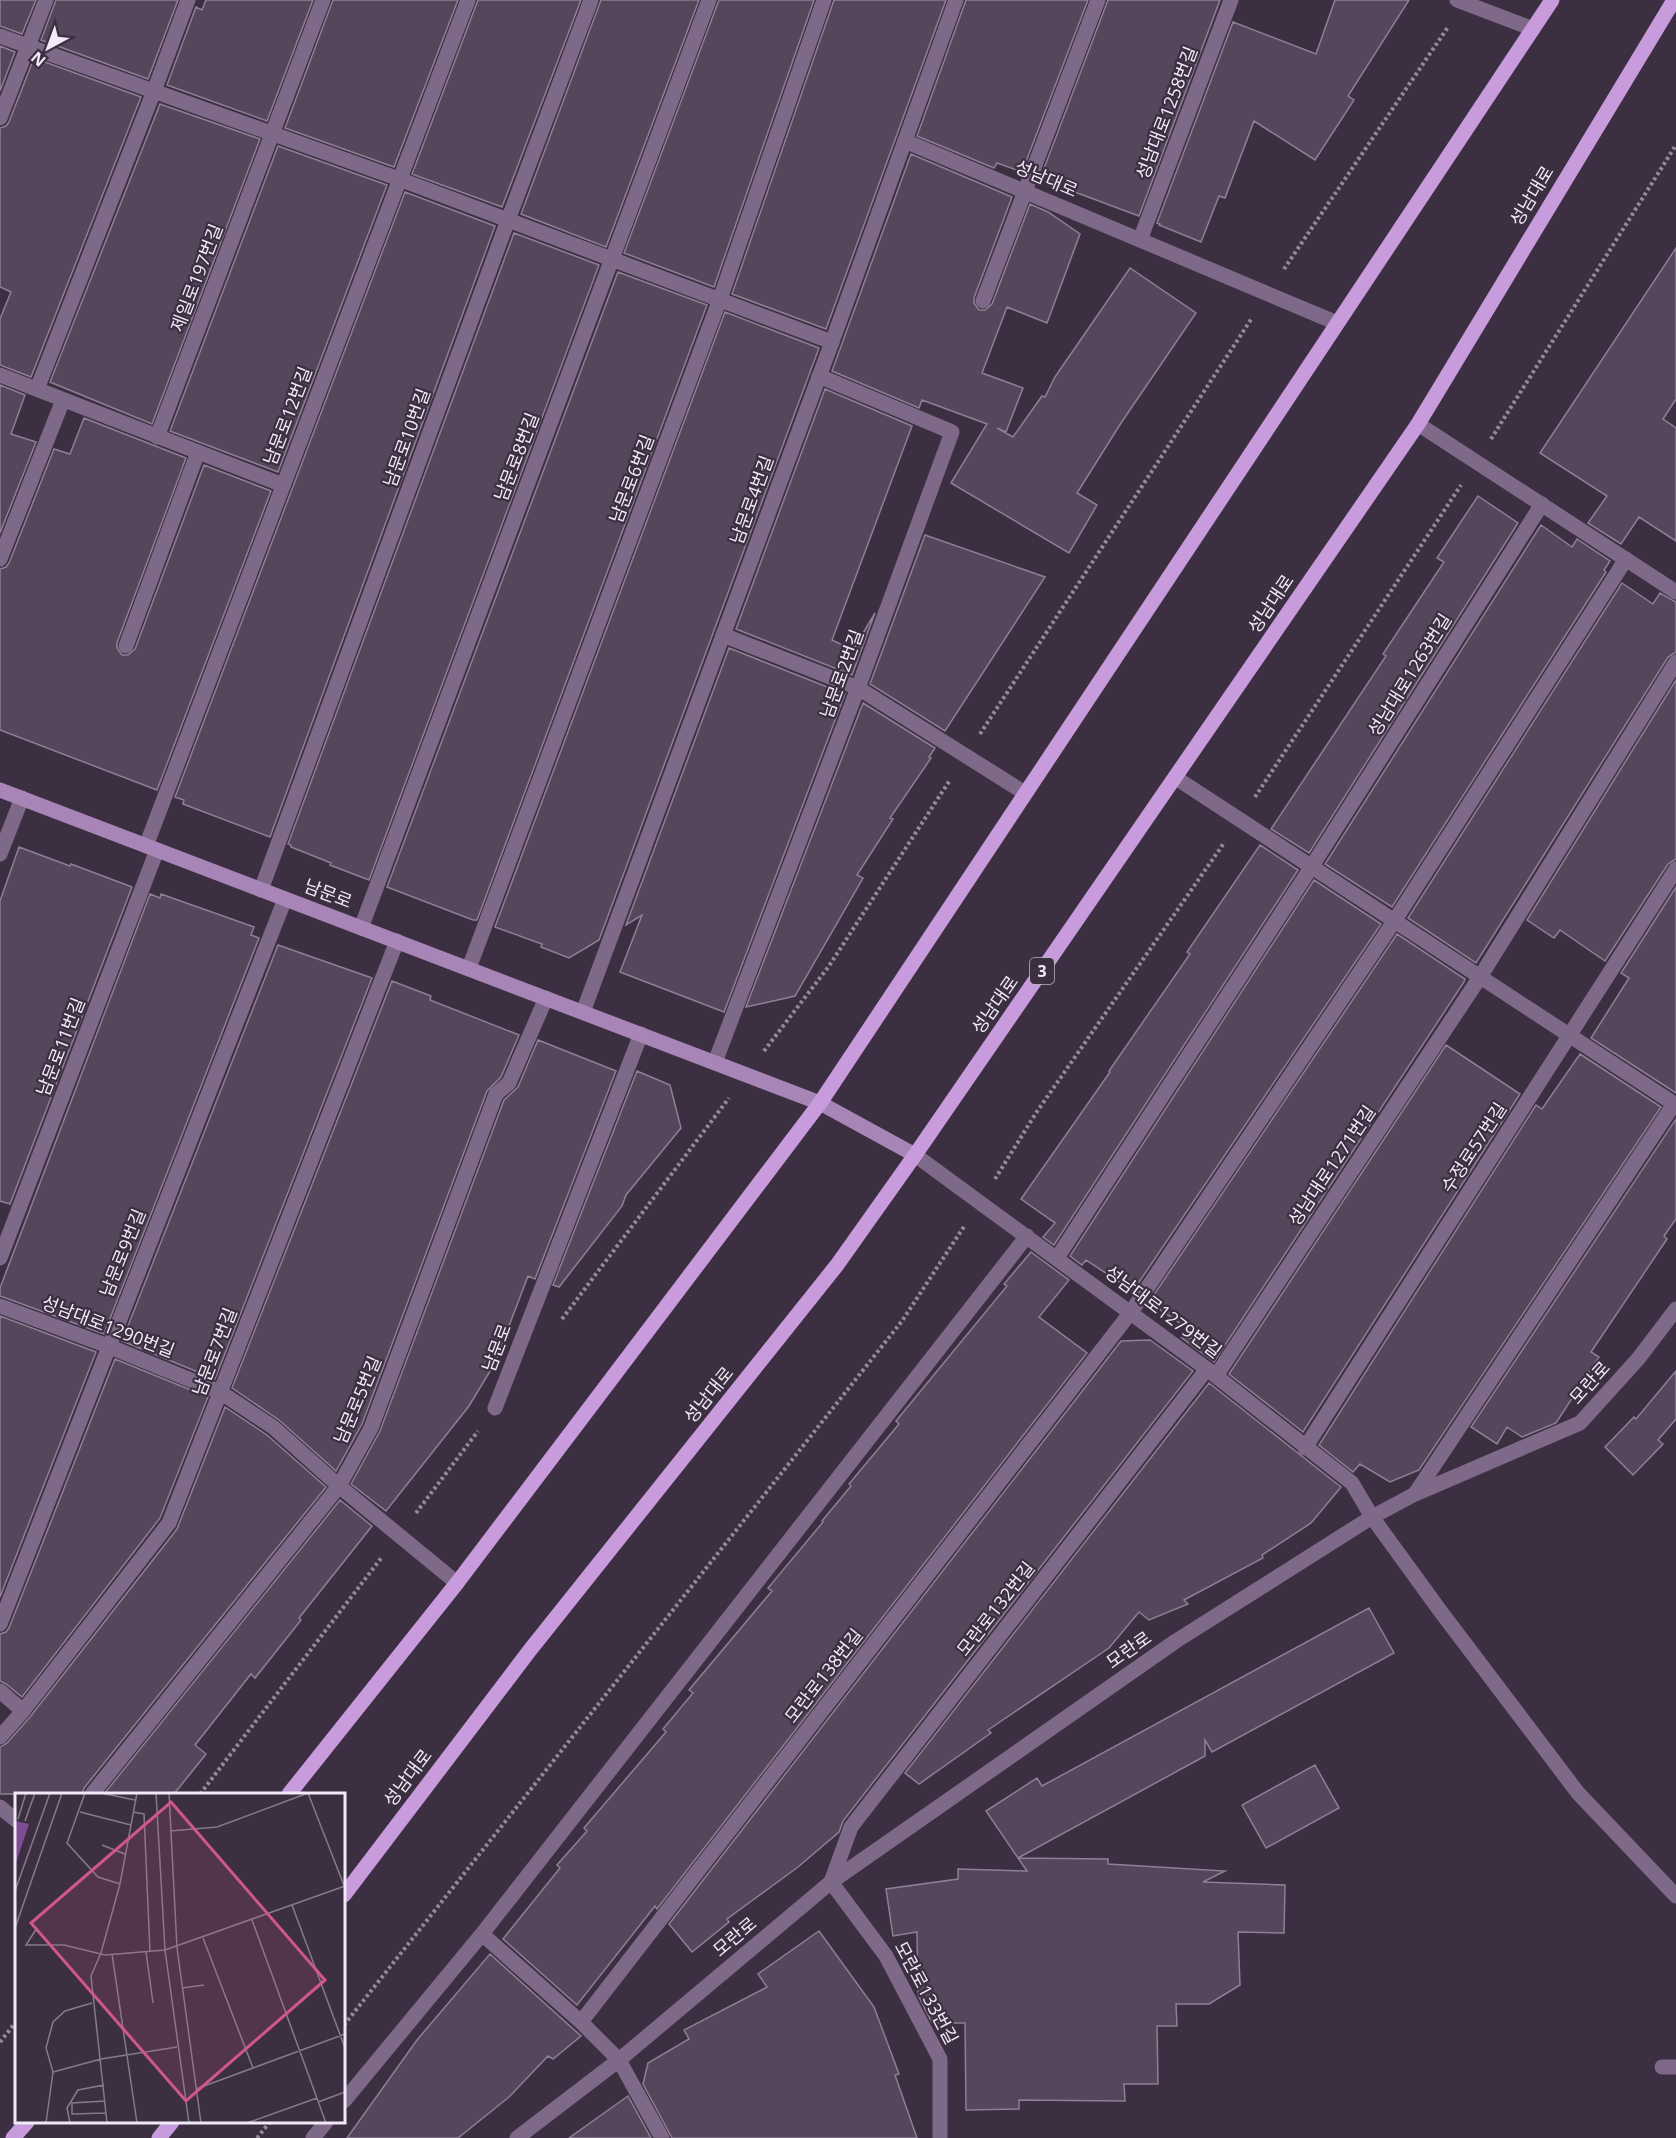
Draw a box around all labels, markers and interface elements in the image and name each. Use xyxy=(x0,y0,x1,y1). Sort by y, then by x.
north arrow xyxy=(18,18,78,78)
street label: 성남대로1258번길 xyxy=(1130,43,1202,183)
text: N xyxy=(26,47,50,72)
street label: 성남대로 xyxy=(1011,154,1082,202)
street label: 성남대로 xyxy=(1504,161,1558,230)
street label: 제일로197번길 xyxy=(164,220,228,335)
street label: 남문로12번길 xyxy=(257,363,317,468)
street label: 남문로10번길 xyxy=(377,385,435,490)
street label: 남문로8번길 xyxy=(488,409,544,504)
street label: 남문로6번길 xyxy=(603,431,659,526)
street label: 남문로4번길 xyxy=(724,452,778,548)
street label: 성남대로 xyxy=(1242,569,1299,638)
street label: 성남대로1263번길 xyxy=(1362,609,1457,740)
street label: 남문로2번길 xyxy=(814,626,868,722)
street label: 남문로 xyxy=(301,873,356,913)
road number: 3 xyxy=(1030,958,1054,984)
street label: 성남대로 xyxy=(965,970,1023,1038)
street label: 남문로11번길 xyxy=(30,994,90,1099)
street label: 수정로57번길 xyxy=(1435,1098,1511,1197)
street label: 성남대로1271번길 xyxy=(1282,1100,1380,1230)
street label: 남문로9번길 xyxy=(94,1205,151,1300)
street label: 성남대로1279번길 xyxy=(1100,1259,1227,1363)
street label: 성남대로1290번길 xyxy=(38,1290,178,1362)
street label: 남문로7번길 xyxy=(186,1304,242,1399)
street label: 남문로 xyxy=(476,1320,516,1375)
street label: 남문로5번길 xyxy=(328,1352,386,1447)
street label: 모란로 xyxy=(1564,1356,1615,1409)
street label: 성남대로 xyxy=(678,1361,738,1428)
street label: 모란로132번길 xyxy=(951,1556,1040,1661)
street label: 모란로138번길 xyxy=(779,1623,868,1728)
street label: 모란로 xyxy=(1101,1625,1156,1673)
street label: 성남대로 xyxy=(378,1744,437,1811)
inset map xyxy=(15,1793,345,2123)
street label: 모란로 xyxy=(708,1911,761,1961)
street label: 모란로133번길 xyxy=(890,1937,964,2048)

